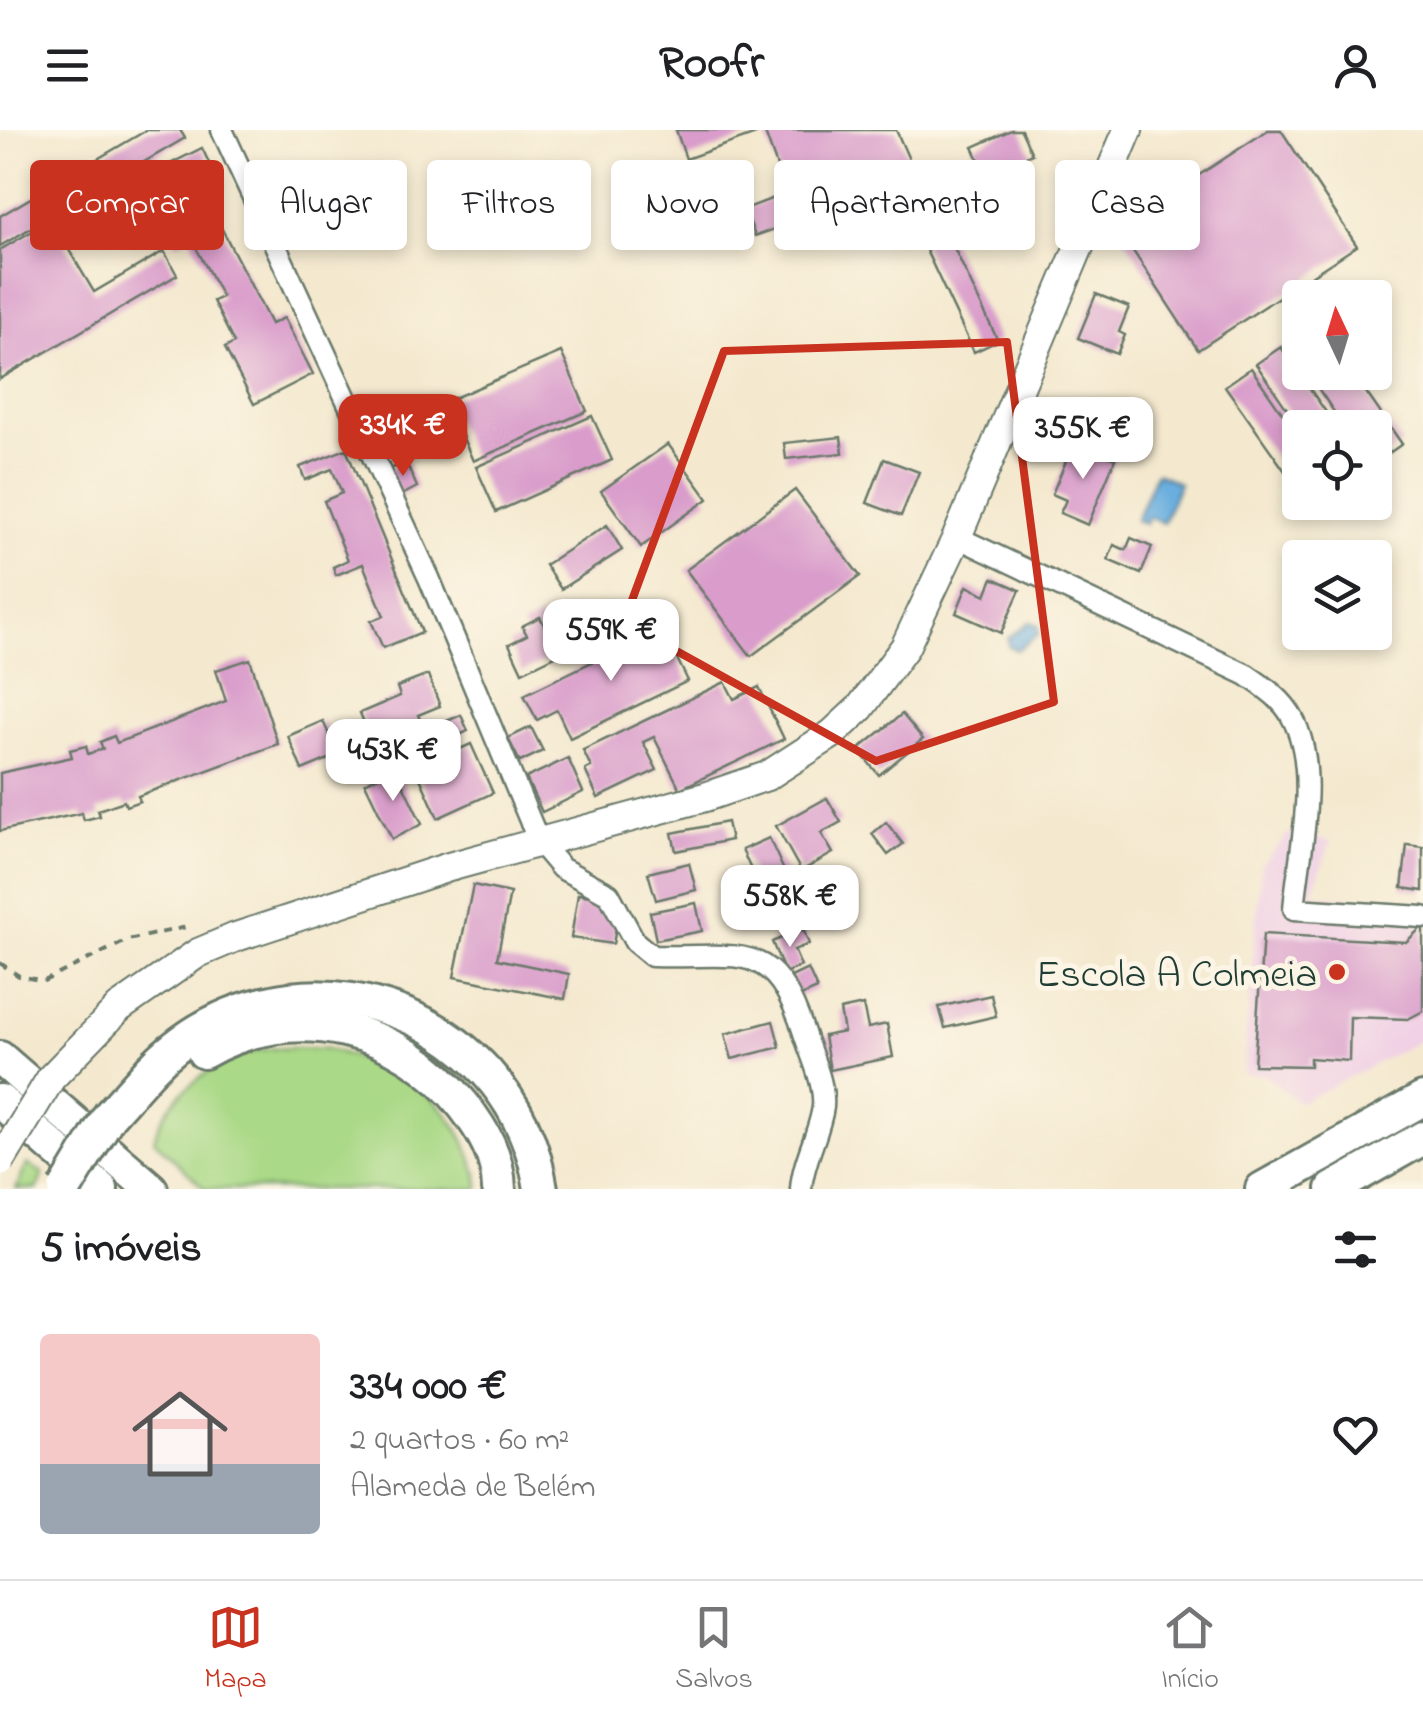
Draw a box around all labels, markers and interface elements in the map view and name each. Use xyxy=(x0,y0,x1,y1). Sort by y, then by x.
text: Roofr xyxy=(659,32,764,98)
icon: menu xyxy=(40,38,95,93)
icon: person xyxy=(1328,38,1383,93)
chip: Comprar xyxy=(30,160,224,250)
chip: Alugar xyxy=(244,160,407,250)
chip: Filtros xyxy=(427,160,591,250)
chip: Novo xyxy=(611,160,754,250)
chip: Apartamento xyxy=(774,160,1035,250)
chip: Casa xyxy=(1055,160,1200,250)
north arrow xyxy=(1282,280,1392,390)
map controls xyxy=(1282,280,1392,650)
pin: 334K € xyxy=(322,394,484,479)
pin: 355K € xyxy=(1002,397,1164,482)
text: 334K € xyxy=(360,403,446,450)
text: 355K € xyxy=(1035,406,1131,453)
button: locate xyxy=(1282,410,1392,520)
button: layers xyxy=(1282,540,1392,650)
pin: 559K € xyxy=(530,599,692,684)
text: 559K € xyxy=(565,608,657,655)
pin: 453K € xyxy=(312,719,474,804)
text: 453K € xyxy=(348,728,438,775)
pin: 558K € xyxy=(709,865,871,950)
text: 558K € xyxy=(743,874,837,921)
place label: Escola A Colmeia xyxy=(1036,947,1317,1006)
marker: Escola A Colmeia xyxy=(1326,961,1348,983)
text: 5 imóveis xyxy=(40,1219,202,1280)
icon: filters xyxy=(1328,1222,1383,1277)
text: 334 000 € xyxy=(350,1357,507,1418)
icon: home xyxy=(120,1374,240,1494)
icon: heart xyxy=(1328,1407,1383,1462)
text: 2 quartos · 60 m² xyxy=(350,1418,569,1465)
text: Alameda de Belém xyxy=(350,1465,596,1512)
tab: Mapa xyxy=(204,1600,267,1701)
tab: Salvos xyxy=(675,1600,753,1701)
tab: Início xyxy=(1161,1600,1219,1701)

